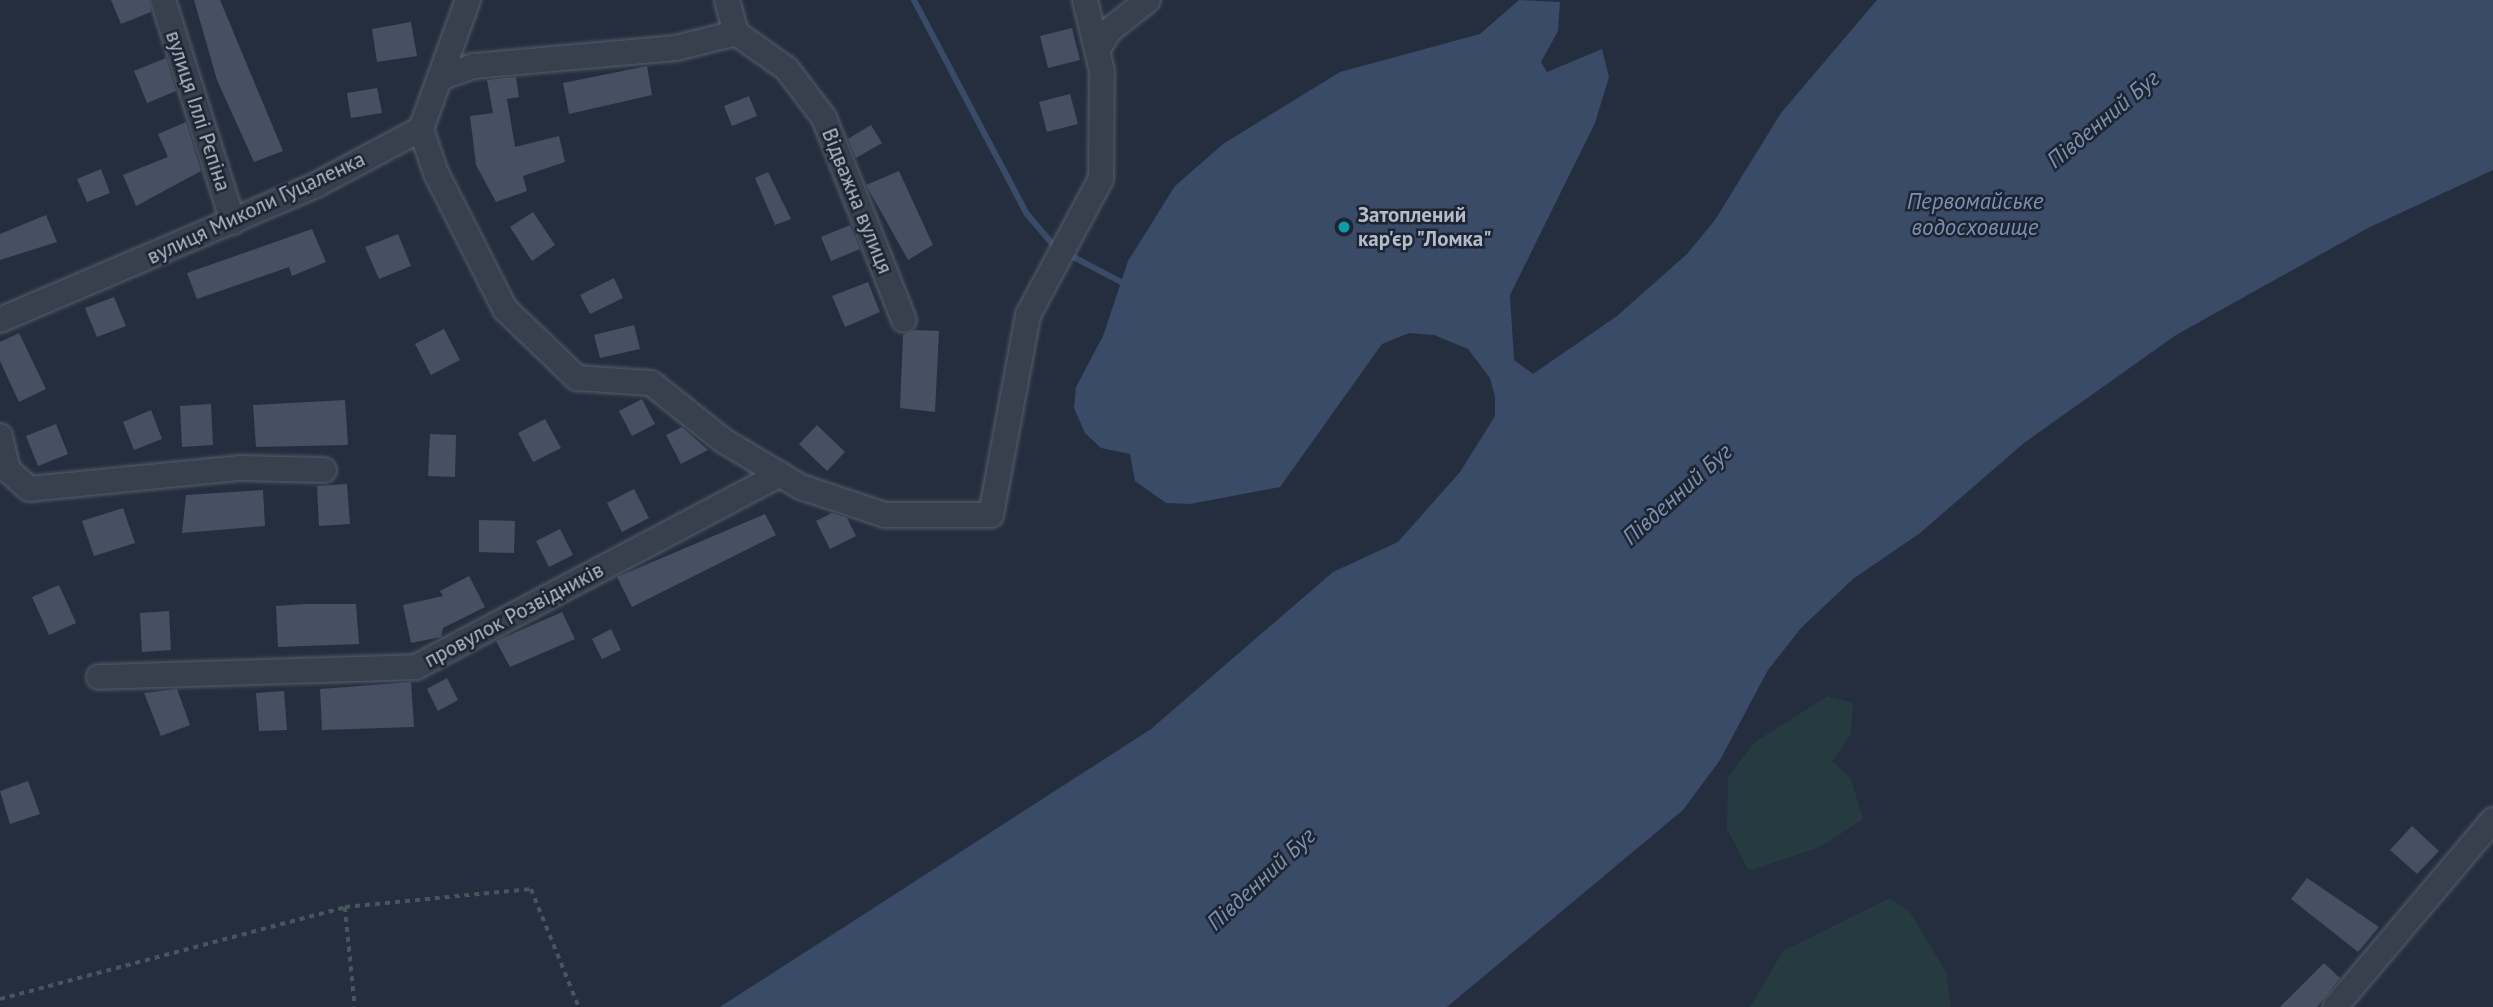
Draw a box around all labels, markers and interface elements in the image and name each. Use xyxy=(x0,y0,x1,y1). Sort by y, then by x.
street label: вулиця Іллі Рєпіна xyxy=(160,28,236,194)
water label: Південний Буг xyxy=(2041,64,2165,174)
street label: Відважна вулиця xyxy=(816,125,898,277)
street label: вулиця Миколи Гуцаленка xyxy=(143,146,369,270)
water label: Первомайське водосховище xyxy=(1907,187,2043,241)
place label: Затоплений кар'єр "Ломка" xyxy=(1358,202,1493,252)
marker: Затоплений кар'єр "Ломка" xyxy=(1336,219,1352,235)
water label: Південний Буг xyxy=(1616,438,1738,550)
street label: провулок Розвідників xyxy=(420,557,608,673)
water label: Південний Буг xyxy=(1201,822,1321,936)

